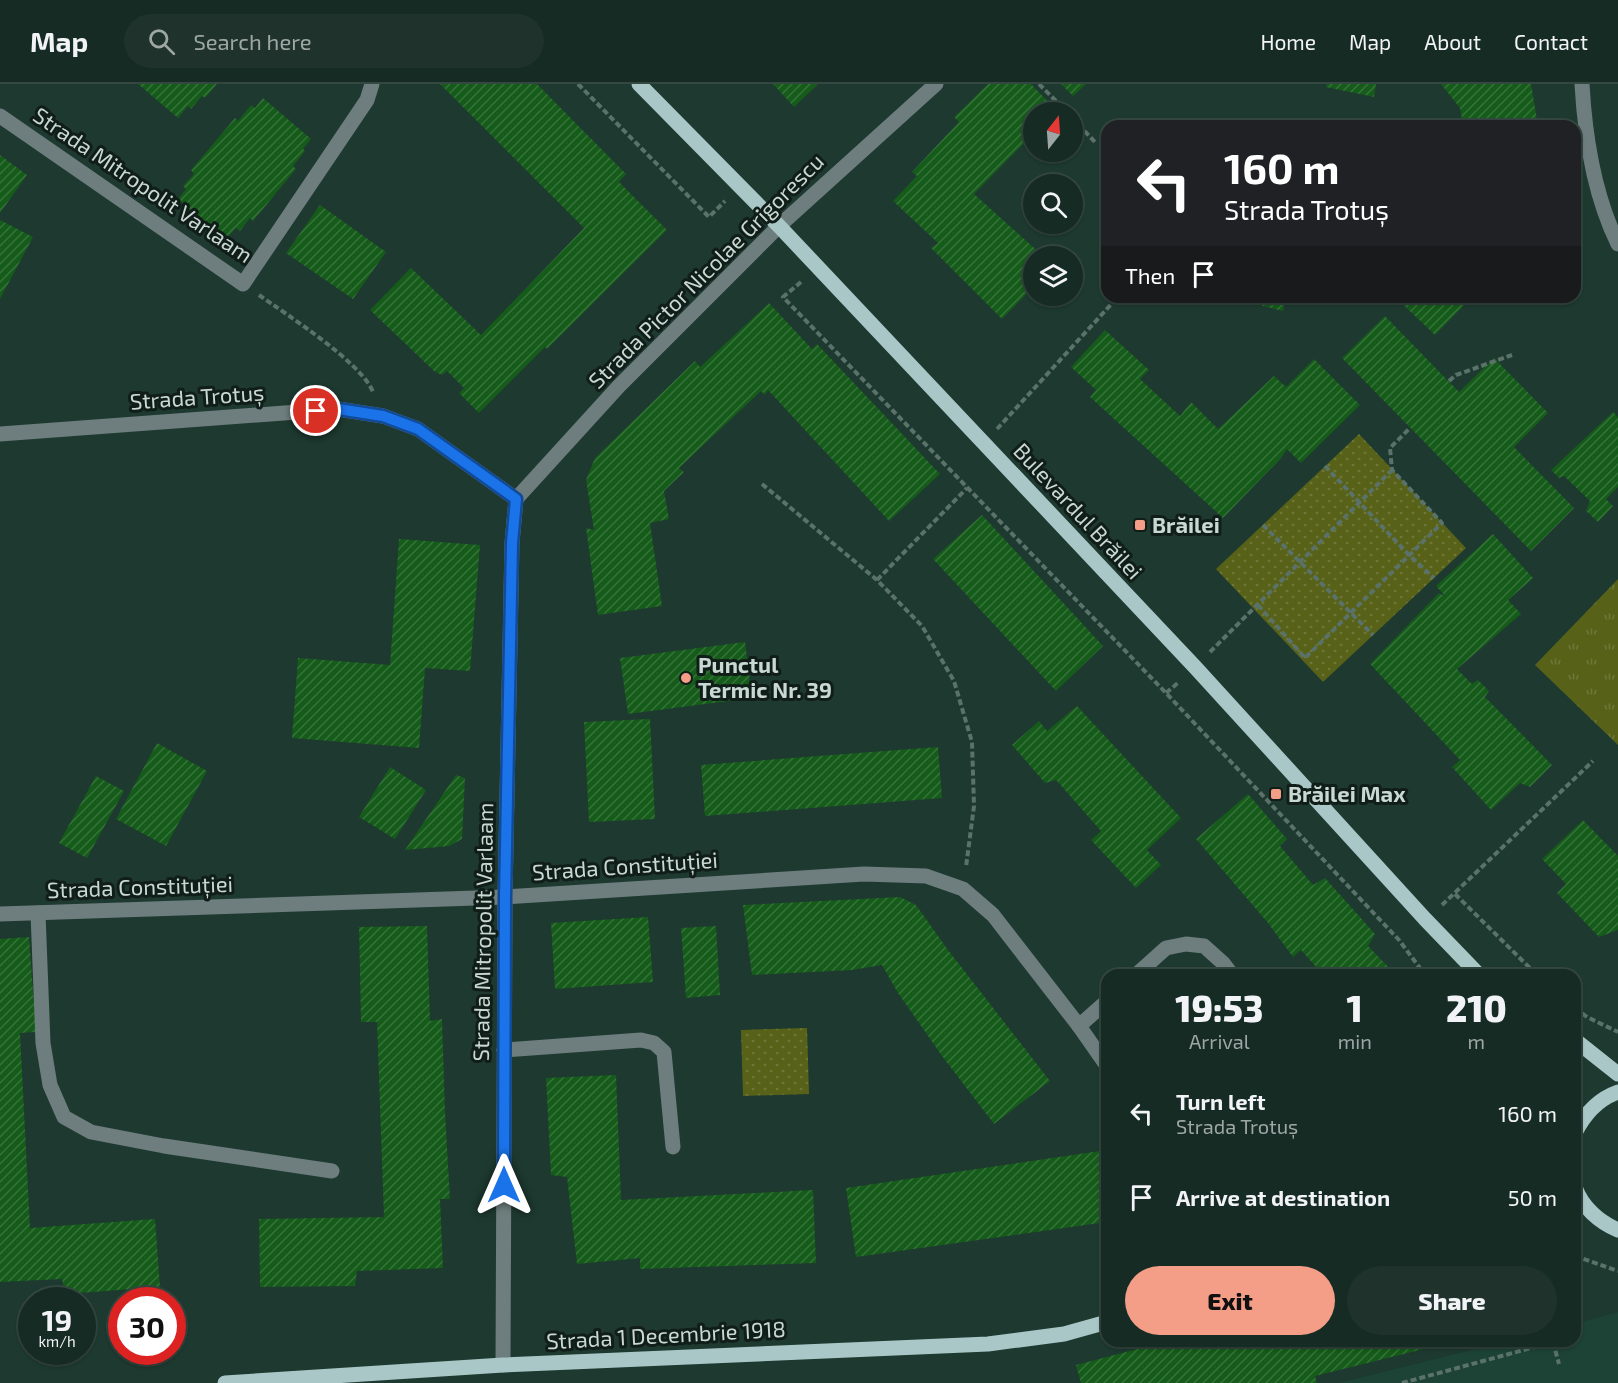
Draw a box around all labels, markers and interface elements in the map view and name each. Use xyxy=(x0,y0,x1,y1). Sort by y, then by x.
search box xyxy=(124,14,544,68)
text: Map xyxy=(30,24,88,58)
icon: search xyxy=(145,25,178,58)
text: Search here xyxy=(193,28,312,54)
text: Home xyxy=(1260,29,1316,54)
text: Map xyxy=(1349,29,1391,54)
text: About xyxy=(1424,29,1481,54)
text: Contact xyxy=(1514,29,1588,54)
street label: Strada Mitropolit Varlaam xyxy=(29,101,258,267)
north arrow xyxy=(1023,102,1083,162)
map controls xyxy=(1023,102,1083,306)
text: 160 m xyxy=(1224,142,1340,192)
icon: left xyxy=(1125,144,1203,222)
street label: Strada Pictor Nicolae Grigorescu xyxy=(582,147,828,393)
button: search xyxy=(1023,174,1083,234)
text: Strada Trotuș xyxy=(1224,193,1389,225)
button: layers xyxy=(1023,246,1083,306)
icon: arrive xyxy=(1187,258,1220,291)
text: Then xyxy=(1125,262,1175,288)
street label: Strada Trotuș xyxy=(129,378,265,416)
pin xyxy=(290,385,341,436)
icon: arrive xyxy=(299,394,332,427)
street label: Bulevardul Brăilei xyxy=(1009,437,1148,584)
place label: Brăilei xyxy=(1152,511,1220,537)
marker: Brăilei xyxy=(1133,518,1147,532)
place label: Punctul Termic Nr. 39 xyxy=(698,651,832,702)
marker: Punctul Termic Nr. 39 xyxy=(679,671,693,685)
place label: Brăilei Max xyxy=(1288,780,1406,806)
marker: Brăilei Max xyxy=(1269,787,1283,801)
street label: Strada Mitropolit Varlaam xyxy=(467,802,497,1062)
street label: Strada Constituției xyxy=(531,846,719,886)
street label: Strada Constituției xyxy=(47,870,233,904)
text: 19:53 xyxy=(1175,986,1264,1029)
text: 1 xyxy=(1347,986,1363,1029)
text: 210 xyxy=(1446,986,1507,1029)
text: Arrival xyxy=(1189,1029,1250,1053)
text: min xyxy=(1338,1029,1372,1053)
text: m xyxy=(1468,1029,1485,1053)
text: Turn left xyxy=(1176,1088,1265,1114)
icon: left xyxy=(1125,1097,1158,1130)
text: 160 m xyxy=(1498,1100,1557,1126)
text: Strada Trotuș xyxy=(1176,1114,1298,1138)
position arrow xyxy=(472,1153,536,1217)
icon: arrive xyxy=(1125,1181,1158,1214)
text: Arrive at destination xyxy=(1176,1184,1390,1210)
text: 50 m xyxy=(1508,1184,1557,1210)
button: Exit xyxy=(1125,1266,1335,1335)
button: Share xyxy=(1347,1266,1557,1335)
speed limit sign: 30 xyxy=(108,1287,186,1365)
text: 19 xyxy=(42,1301,72,1337)
street label: Strada 1 Decembrie 1918 xyxy=(546,1315,786,1353)
text: km/h xyxy=(38,1332,76,1350)

